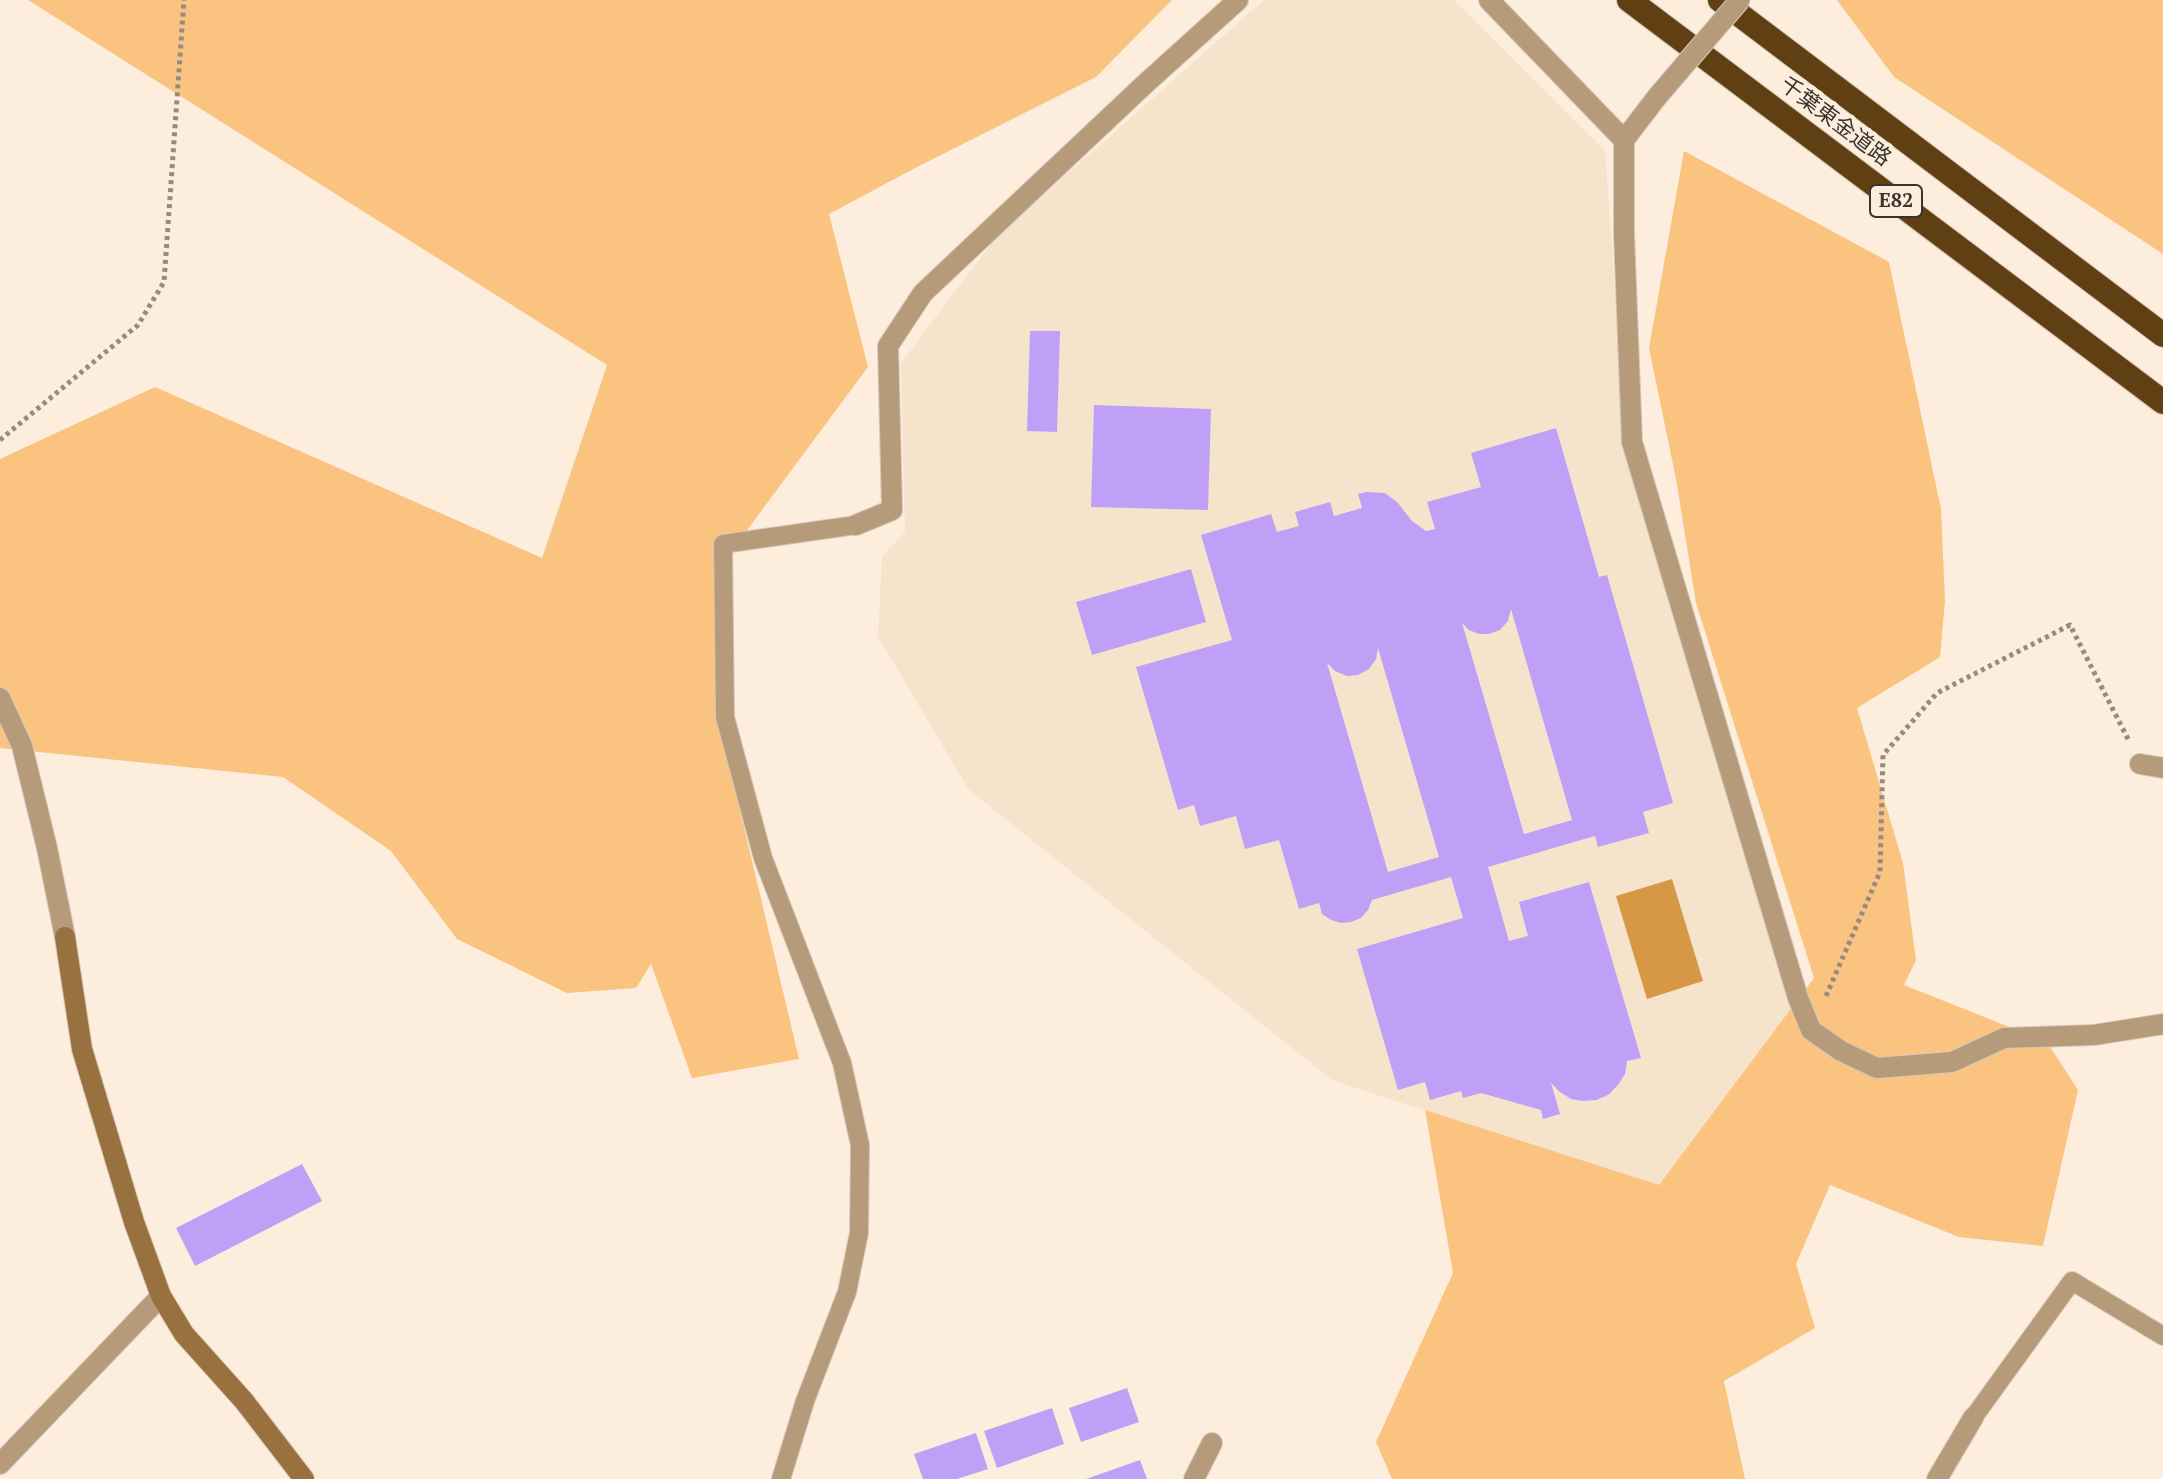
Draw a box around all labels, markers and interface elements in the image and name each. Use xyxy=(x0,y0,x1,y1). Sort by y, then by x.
street label: 千葉東金道路 xyxy=(1774,72,1896,172)
road number: E82 xyxy=(1870,185,1922,217)

